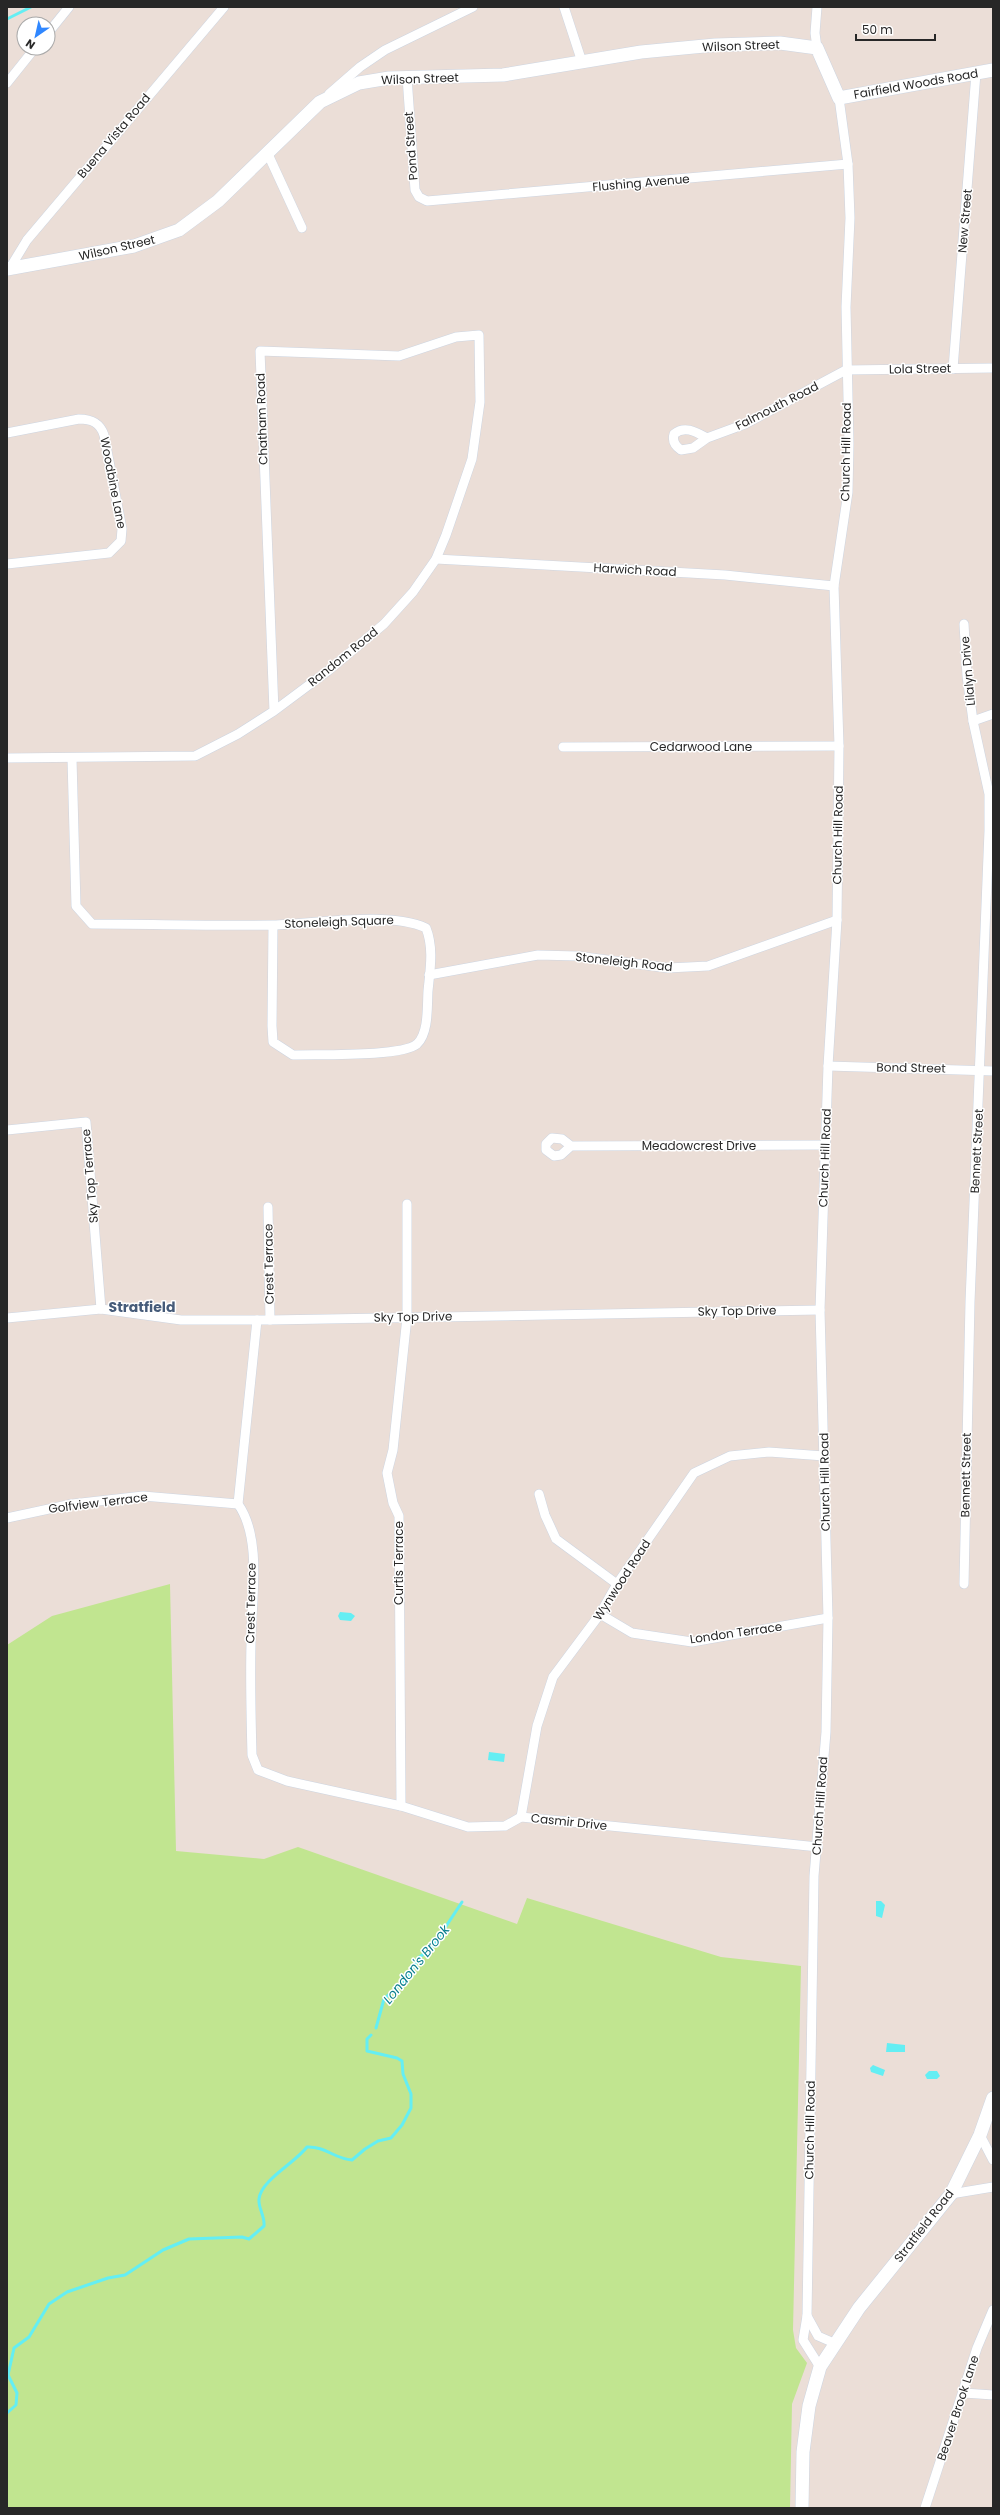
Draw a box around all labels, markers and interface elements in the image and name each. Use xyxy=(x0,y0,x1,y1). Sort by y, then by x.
north arrow xyxy=(16,16,56,56)
scale bar xyxy=(856,16,935,42)
text: 50 m xyxy=(862,21,893,38)
text: N xyxy=(23,35,38,53)
street label: Wilson Street xyxy=(702,36,780,55)
street label: Fairfield Woods Road xyxy=(852,64,979,103)
street label: Wilson Street xyxy=(381,69,459,88)
street label: Buena Vista Road xyxy=(73,90,154,182)
street label: Pond Street xyxy=(400,111,421,181)
street label: Flushing Avenue xyxy=(592,170,690,195)
street label: New Street xyxy=(953,188,976,254)
street label: Wilson Street xyxy=(77,231,157,265)
street label: Lola Street xyxy=(889,359,951,378)
street label: Chatham Road xyxy=(251,373,272,465)
street label: Falmouth Road xyxy=(732,377,821,434)
street label: Church Hill Road xyxy=(836,402,855,502)
street label: Woodbine Lane xyxy=(96,436,131,530)
street label: Harwich Road xyxy=(593,559,677,580)
street label: Random Road xyxy=(304,623,381,690)
street label: Lilalyn Drive xyxy=(956,635,979,707)
street label: Cedarwood Lane xyxy=(650,738,752,755)
street label: Church Hill Road xyxy=(828,785,847,885)
street label: Stoneleigh Square xyxy=(284,911,394,932)
street label: Stoneleigh Road xyxy=(575,948,674,975)
street label: Bond Street xyxy=(876,1058,946,1077)
street label: Church Hill Road xyxy=(814,1108,835,1208)
street label: Bennett Street xyxy=(966,1108,987,1194)
street label: Sky Top Terrace xyxy=(77,1128,102,1224)
street label: Meadowcrest Drive xyxy=(642,1137,756,1154)
street label: Crest Terrace xyxy=(259,1223,278,1305)
district label: Stratfield xyxy=(109,1297,175,1317)
street label: Sky Top Drive xyxy=(697,1301,777,1320)
street label: Sky Top Drive xyxy=(373,1307,453,1326)
street label: Church Hill Road xyxy=(815,1432,834,1532)
street label: Bennett Street xyxy=(956,1433,975,1517)
street label: Golfview Terrace xyxy=(47,1488,149,1517)
street label: Curtis Terrace xyxy=(390,1521,407,1605)
street label: Wynwood Road xyxy=(589,1536,654,1624)
street label: Crest Terrace xyxy=(241,1562,260,1644)
street label: London Terrace xyxy=(689,1618,783,1647)
street label: Church Hill Road xyxy=(808,1756,831,1856)
street label: Casmir Drive xyxy=(530,1809,608,1834)
water label: London's Brook xyxy=(379,1920,455,2008)
street label: Church Hill Road xyxy=(800,2080,819,2180)
street label: Stratfield Road xyxy=(890,2186,957,2266)
street label: Beaver Brook Lane xyxy=(932,2353,983,2463)

